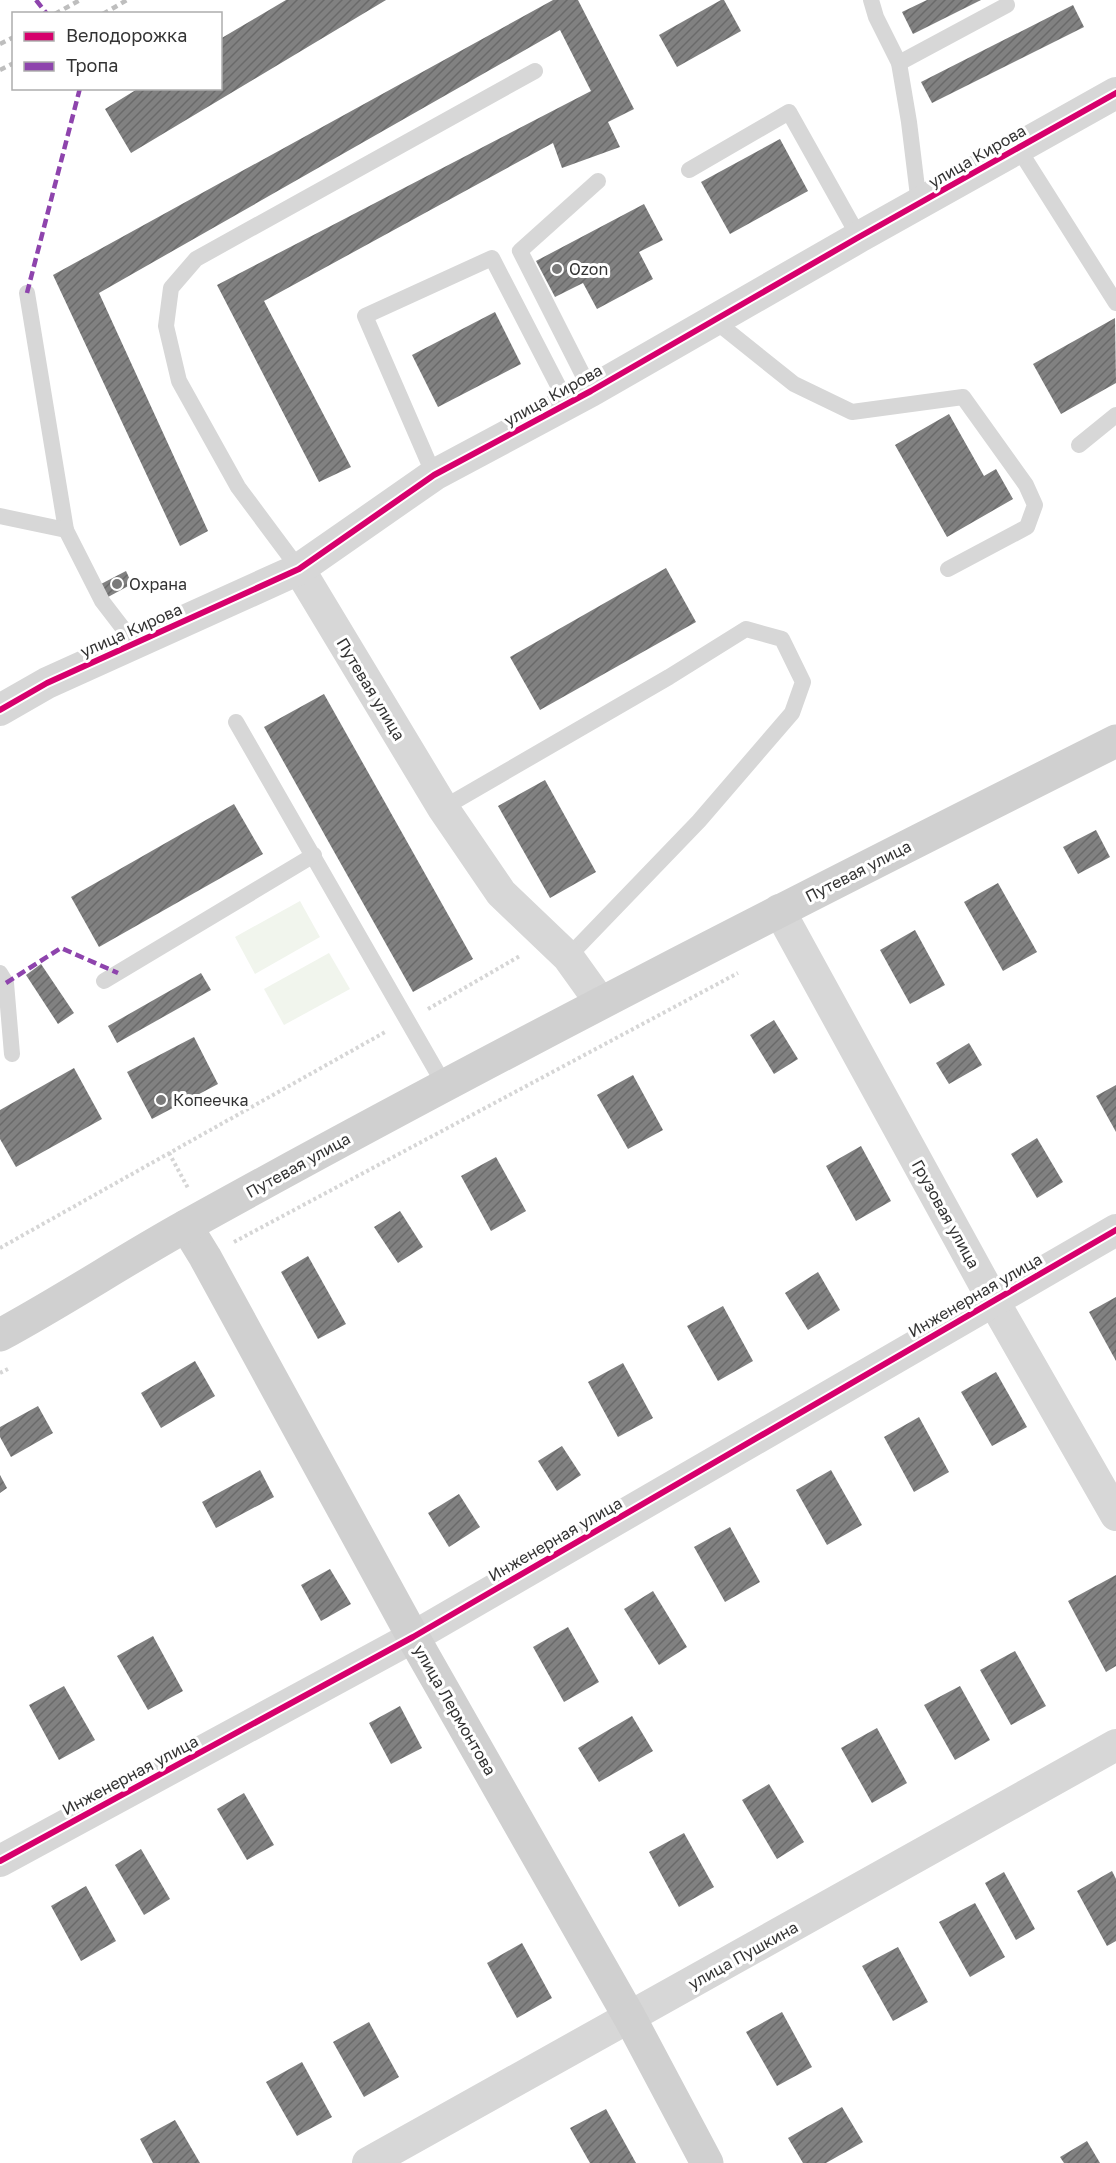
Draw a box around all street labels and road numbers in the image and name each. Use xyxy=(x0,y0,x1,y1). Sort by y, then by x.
street label: улица Кирова xyxy=(925,120,1029,192)
street label: улица Кирова xyxy=(500,360,606,430)
street label: улица Кирова xyxy=(77,599,185,661)
street label: Путевая улица xyxy=(332,634,410,744)
street label: Путевая улица xyxy=(802,836,914,906)
street label: Путевая улица xyxy=(242,1128,354,1202)
street label: Грузовая улица xyxy=(908,1156,984,1272)
street label: Инженерная улица xyxy=(904,1248,1046,1342)
street label: Инженерная улица xyxy=(484,1492,626,1586)
street label: улица Лермонтова xyxy=(409,1641,501,1779)
street label: Инженерная улица xyxy=(58,1731,202,1819)
street label: улица Пушкина xyxy=(685,1917,801,1993)

